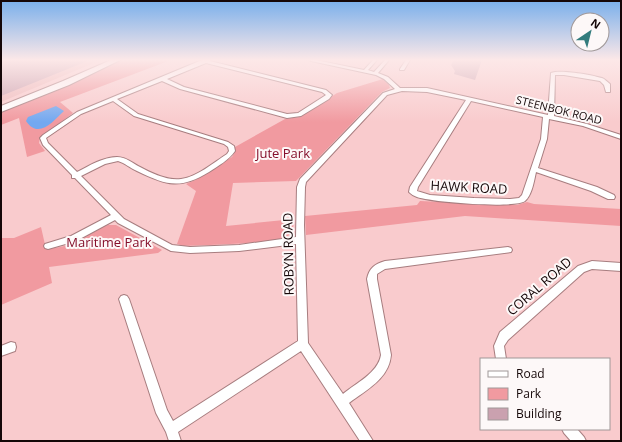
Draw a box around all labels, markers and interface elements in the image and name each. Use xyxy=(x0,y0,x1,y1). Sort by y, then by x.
north arrow xyxy=(570,12,610,52)
text: N xyxy=(588,15,604,32)
street label: STEENBOK ROAD xyxy=(515,92,604,127)
park label: Jute Park xyxy=(254,144,310,162)
street label: HAWK ROAD xyxy=(430,176,508,198)
street label: ROBYN ROAD xyxy=(278,212,298,296)
park label: Maritime Park xyxy=(66,233,152,251)
street label: CORAL ROAD xyxy=(503,253,575,319)
legend xyxy=(480,358,610,430)
text: Road xyxy=(516,365,545,382)
text: Park xyxy=(516,385,542,402)
text: Building xyxy=(516,405,562,422)

